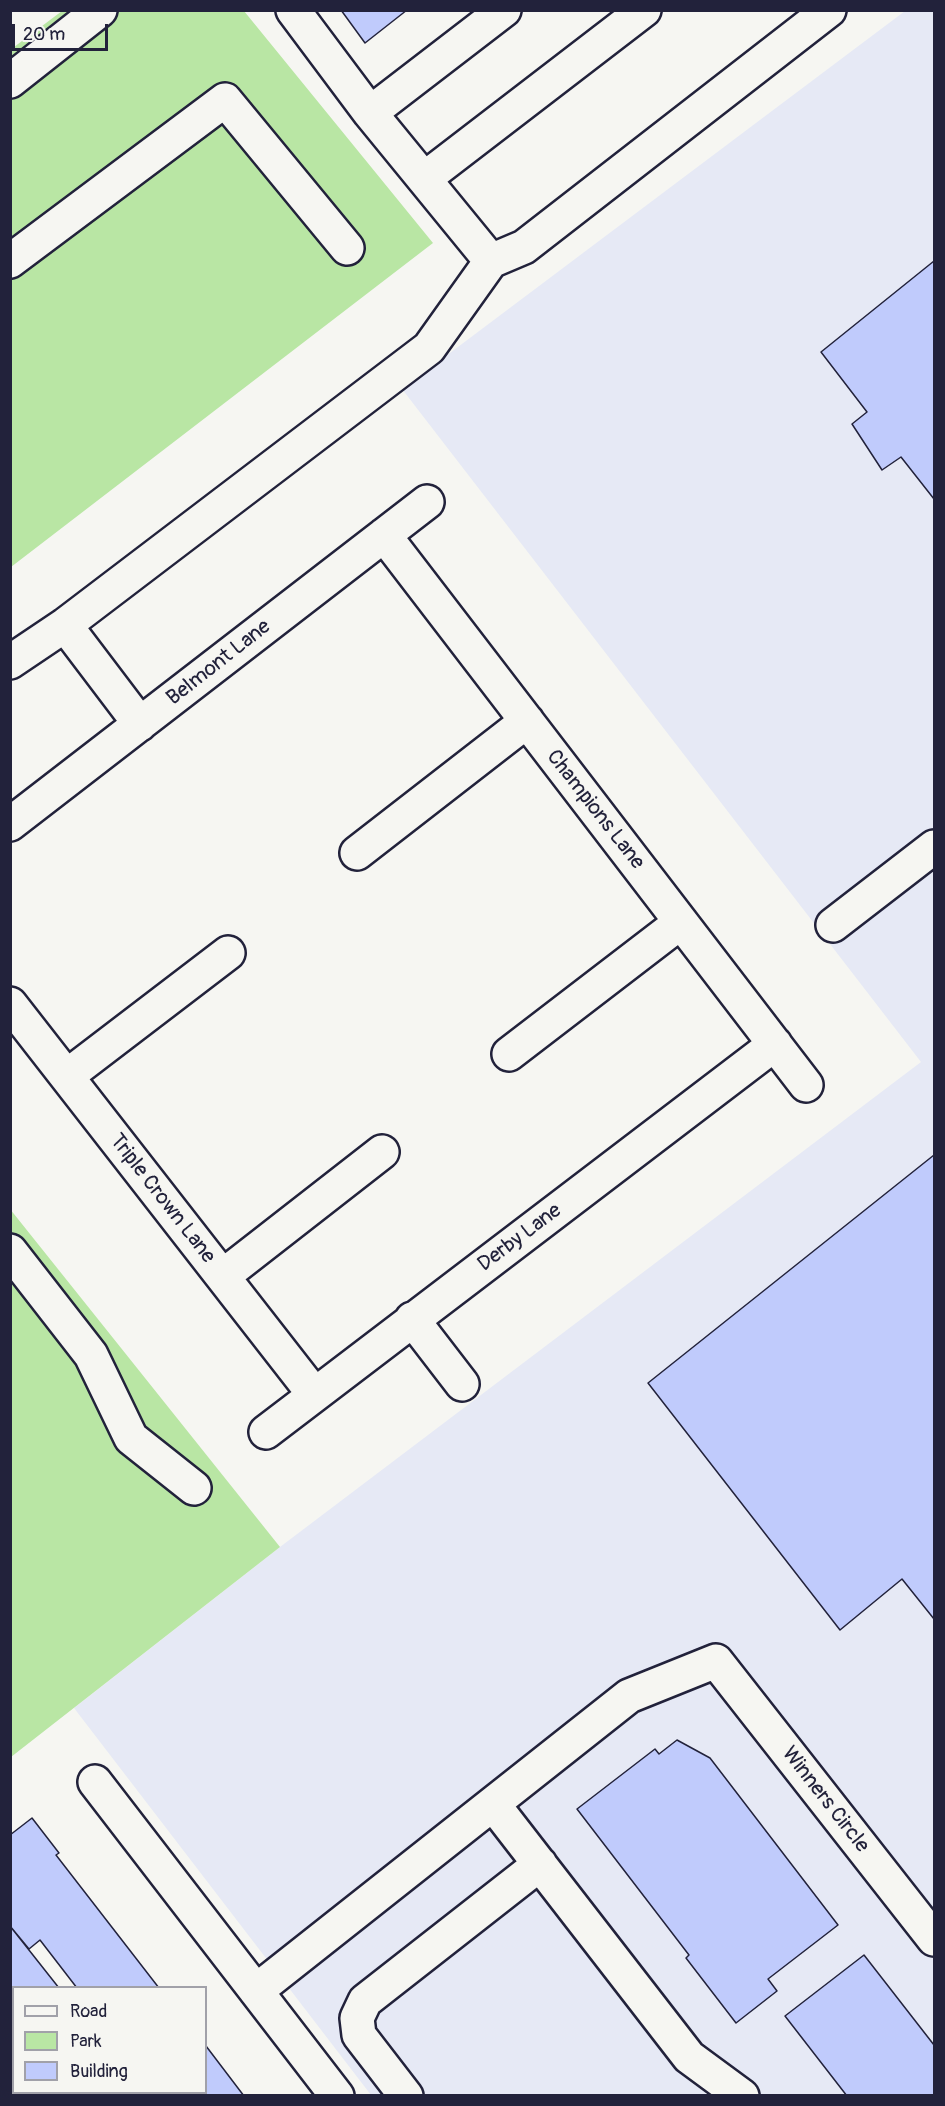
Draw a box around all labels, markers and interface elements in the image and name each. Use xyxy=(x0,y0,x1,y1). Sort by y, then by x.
scale bar xyxy=(15,12,111,50)
text: 20 m xyxy=(23,23,65,46)
street label: Belmont Lane xyxy=(162,615,276,711)
street label: Champions Lane xyxy=(541,745,649,875)
street label: Triple Crown Lane xyxy=(104,1129,220,1269)
street label: Derby Lane xyxy=(473,1198,567,1278)
street label: Winners Circle xyxy=(776,1742,874,1858)
legend xyxy=(12,1986,207,2094)
text: Road xyxy=(70,2000,107,2023)
text: Park xyxy=(70,2030,102,2053)
text: Building xyxy=(70,2060,128,2083)

